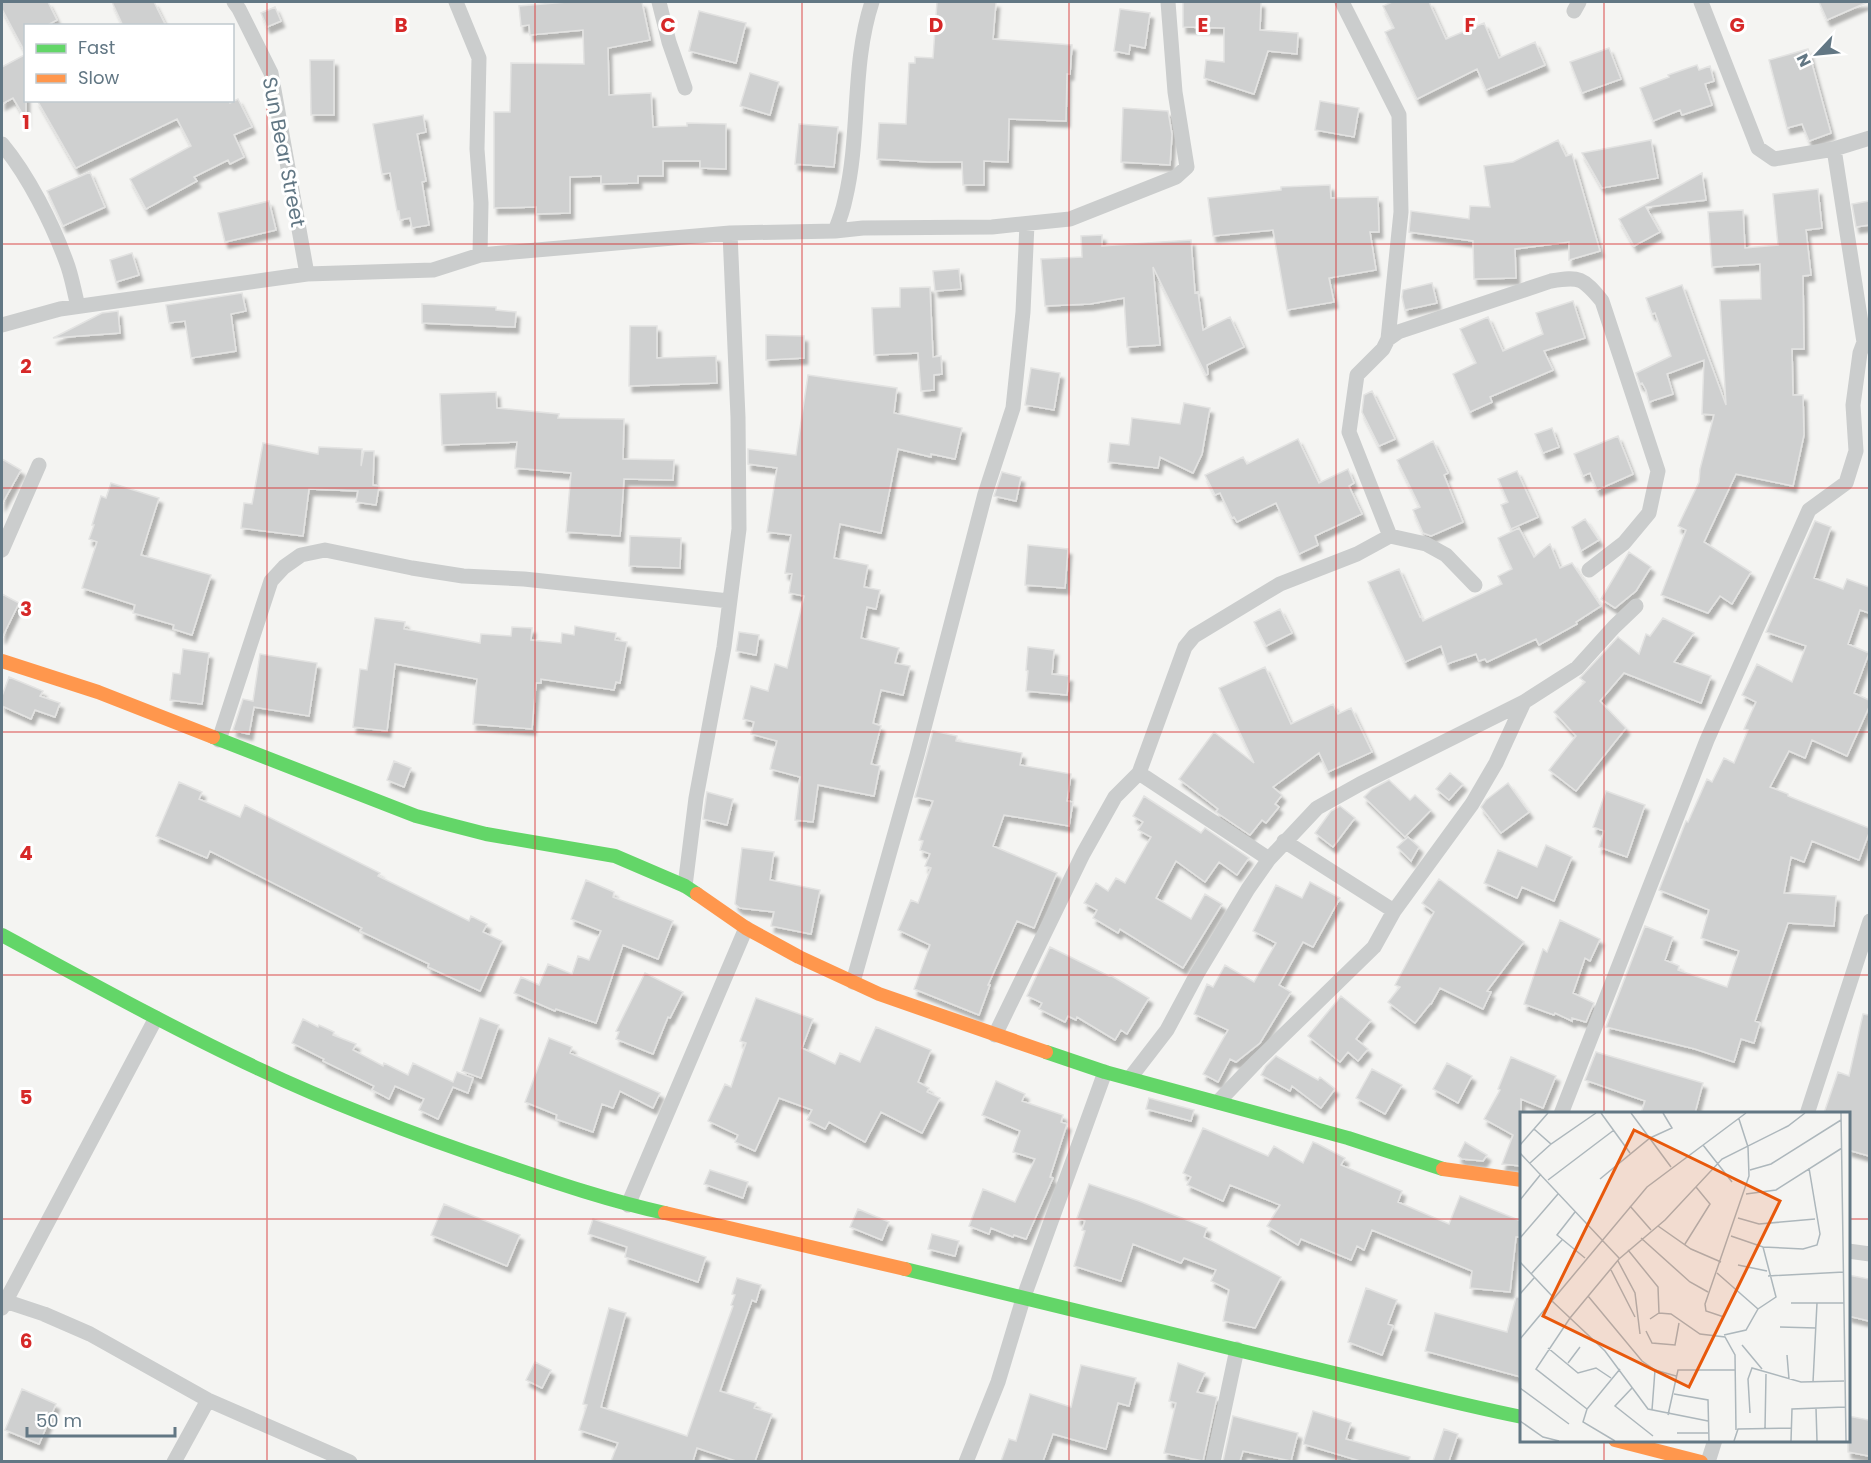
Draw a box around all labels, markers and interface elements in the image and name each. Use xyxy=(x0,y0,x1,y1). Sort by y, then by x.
text: B xyxy=(394,11,408,39)
text: C xyxy=(660,11,676,39)
text: D xyxy=(929,11,943,39)
text: E xyxy=(1198,11,1208,39)
text: F xyxy=(1465,11,1476,39)
text: G xyxy=(1729,11,1745,39)
legend xyxy=(24,24,234,102)
north arrow xyxy=(1787,24,1847,84)
text: Fast xyxy=(78,35,115,60)
text: N xyxy=(1791,50,1817,71)
text: Slow xyxy=(78,65,120,90)
street label: Sun Bear Street xyxy=(256,75,312,229)
text: 1 xyxy=(22,108,30,136)
text: 2 xyxy=(20,352,32,380)
text: 3 xyxy=(20,595,32,623)
text: 4 xyxy=(19,839,33,867)
text: 5 xyxy=(20,1083,33,1111)
inset map xyxy=(1520,1112,1850,1442)
text: 6 xyxy=(20,1327,32,1355)
scale bar xyxy=(27,1400,176,1438)
text: 50 m xyxy=(36,1408,82,1433)

